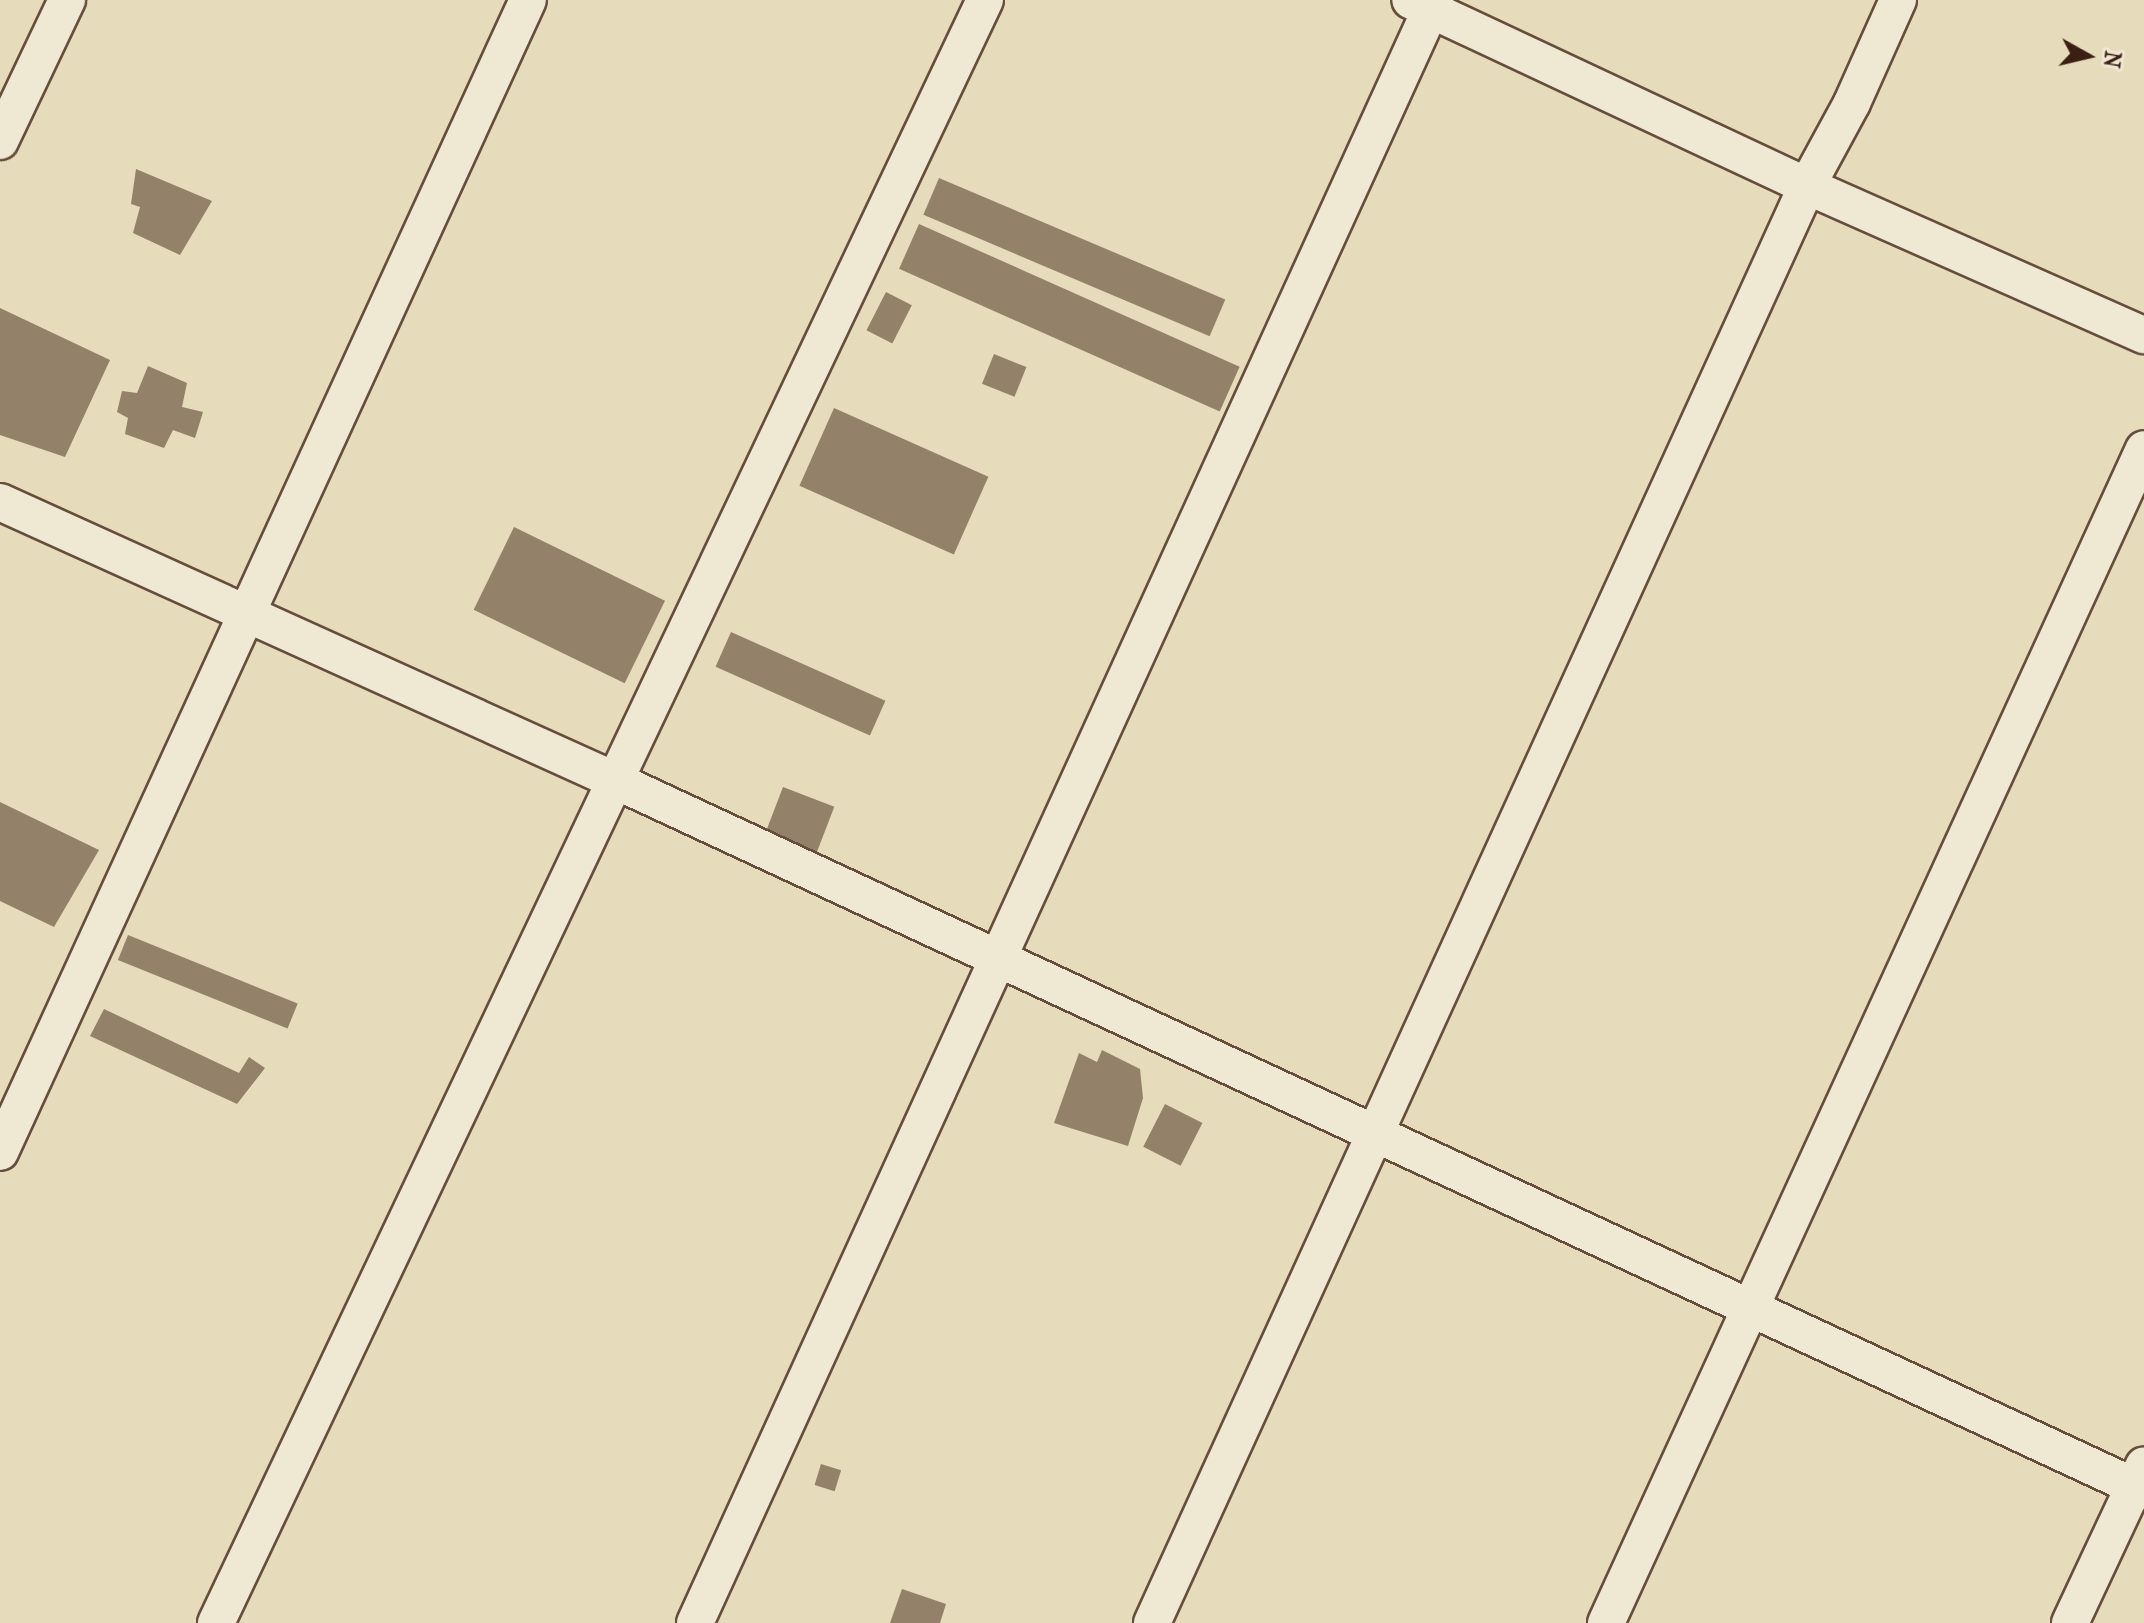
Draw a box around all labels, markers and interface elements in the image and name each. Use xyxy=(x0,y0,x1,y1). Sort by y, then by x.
north arrow xyxy=(2048,16,2128,96)
text: N xyxy=(2098,49,2126,69)

